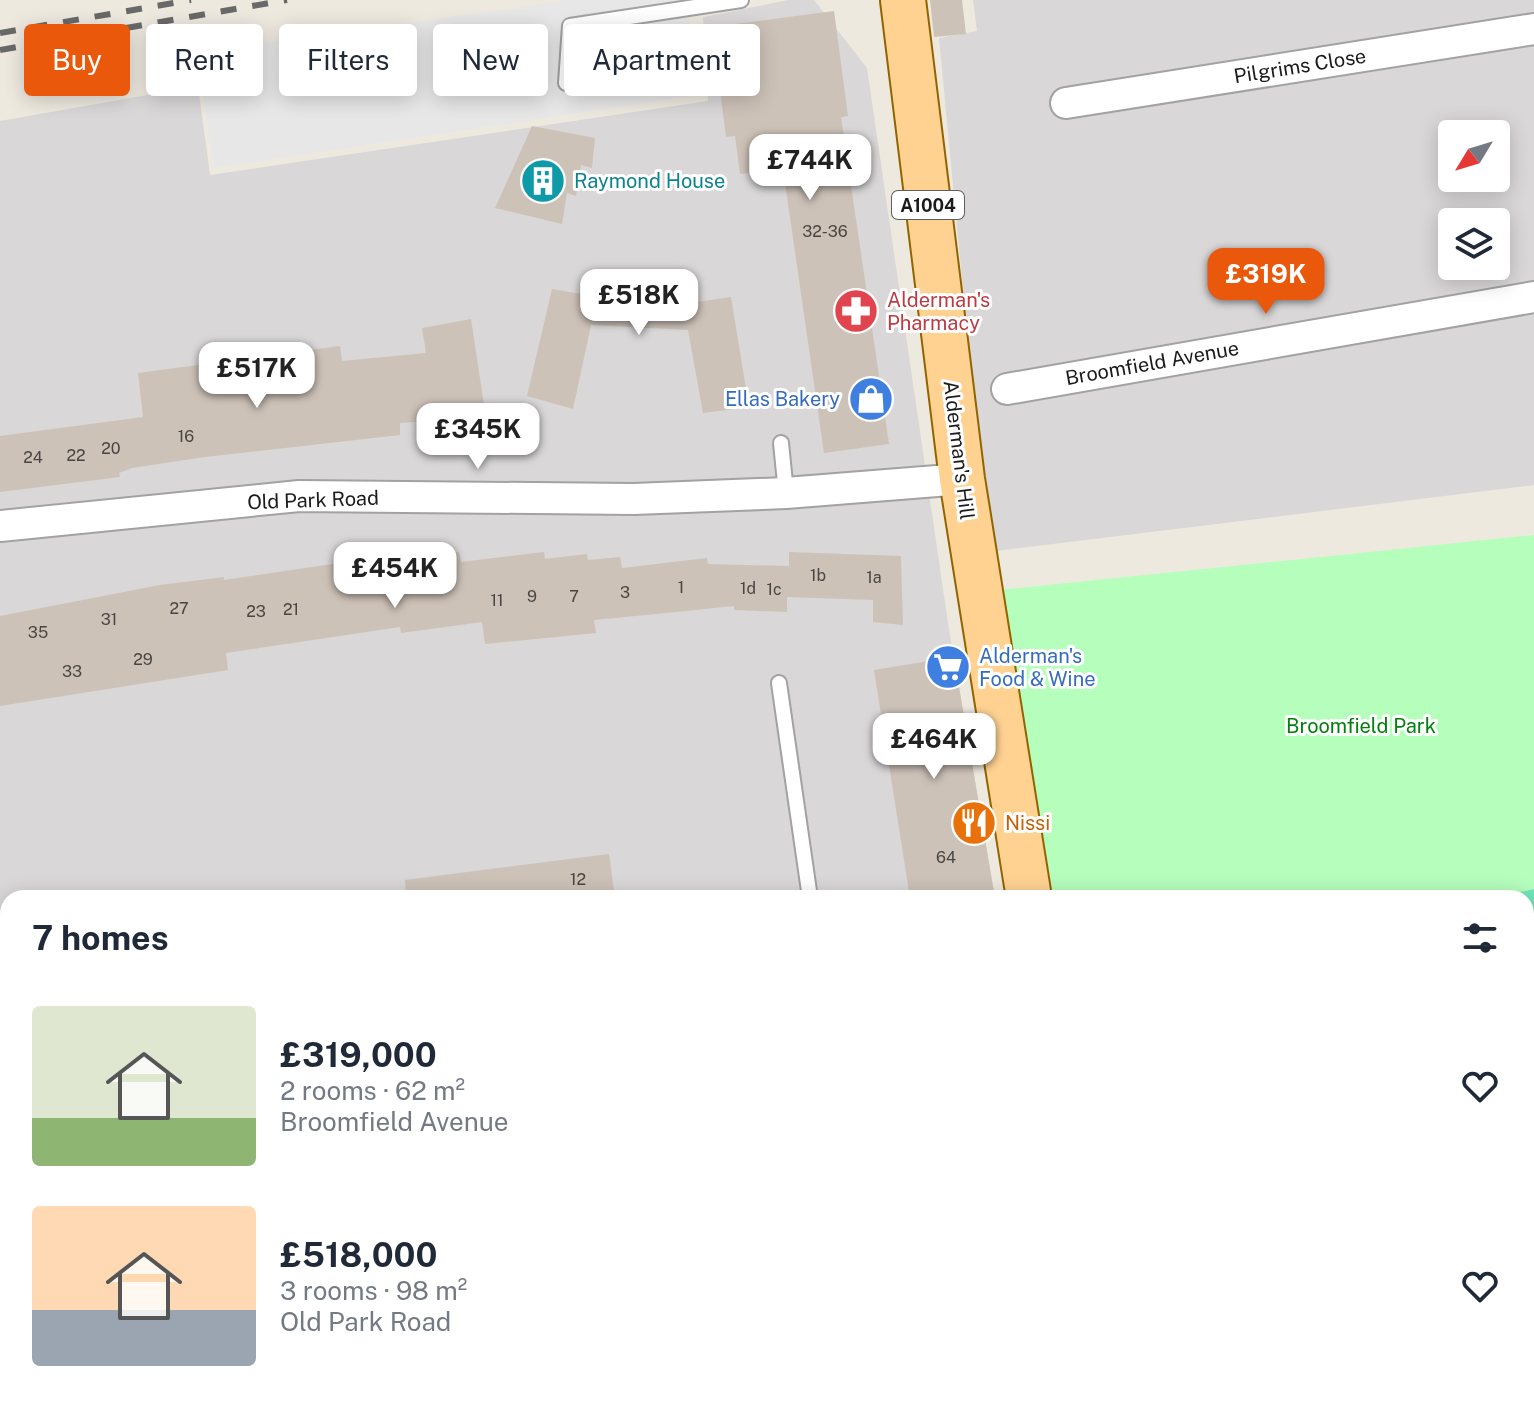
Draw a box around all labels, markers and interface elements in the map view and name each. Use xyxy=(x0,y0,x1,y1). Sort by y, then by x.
chip: Buy xyxy=(24,24,130,96)
chip: Rent xyxy=(146,24,263,96)
chip: Filters xyxy=(279,24,417,96)
chip: New xyxy=(433,24,548,96)
chip: Apartment xyxy=(564,24,760,96)
street label: Pilgrims Close xyxy=(1232,44,1368,88)
north arrow xyxy=(1438,120,1510,192)
map controls xyxy=(1438,120,1510,280)
pin: £744K xyxy=(754,134,866,202)
text: £744K xyxy=(767,144,853,175)
building icon: Raymond House xyxy=(519,157,567,205)
place label: Raymond House xyxy=(574,169,725,193)
road number: A1004 xyxy=(892,191,964,219)
button: layers xyxy=(1438,208,1510,280)
house number: 32-36 xyxy=(802,222,848,241)
pin: £319K xyxy=(1210,248,1322,316)
text: £319K xyxy=(1225,258,1307,289)
pin: £518K xyxy=(583,269,695,337)
text: £518K xyxy=(598,279,680,310)
pharmacy icon: Alderman's Pharmacy xyxy=(832,287,880,335)
place label: Alderman's Pharmacy xyxy=(887,288,990,335)
street label: Broomfield Avenue xyxy=(1063,336,1241,390)
pin: £517K xyxy=(201,342,313,410)
text: £517K xyxy=(217,352,297,383)
shop icon: Ellas Bakery xyxy=(847,375,895,423)
street label: Alderman's Hill xyxy=(939,379,979,521)
place label: Ellas Bakery xyxy=(725,387,840,411)
pin: £345K xyxy=(422,403,534,471)
text: £345K xyxy=(435,413,522,444)
house number: 16 xyxy=(178,427,194,446)
house number: 20 xyxy=(101,439,121,458)
house number: 22 xyxy=(66,446,86,465)
house number: 24 xyxy=(23,448,43,467)
street label: Old Park Road xyxy=(247,486,379,514)
pin: £454K xyxy=(339,542,451,610)
text: £454K xyxy=(352,552,438,583)
house number: 1b xyxy=(810,566,826,585)
house number: 1a xyxy=(866,568,882,587)
house number: 1 xyxy=(678,578,684,597)
house number: 1d xyxy=(740,579,756,598)
house number: 1c xyxy=(766,580,782,599)
house number: 3 xyxy=(620,583,630,602)
house number: 9 xyxy=(527,587,537,606)
house number: 7 xyxy=(569,587,579,606)
house number: 11 xyxy=(490,591,504,610)
house number: 27 xyxy=(169,599,189,618)
house number: 21 xyxy=(283,600,299,619)
house number: 23 xyxy=(246,602,266,621)
house number: 31 xyxy=(101,610,117,629)
house number: 35 xyxy=(28,623,48,642)
supermarket icon: Alderman's Food & Wine xyxy=(924,643,972,691)
place label: Alderman's Food & Wine xyxy=(979,644,1096,691)
house number: 29 xyxy=(133,650,153,669)
house number: 33 xyxy=(62,662,82,681)
pin: £464K xyxy=(878,713,990,781)
park label: Broomfield Park xyxy=(1286,714,1436,738)
text: £464K xyxy=(891,723,977,754)
restaurant icon: Nissi xyxy=(950,799,998,847)
place label: Nissi xyxy=(1005,811,1050,835)
house number: 64 xyxy=(936,848,956,867)
house number: 12 xyxy=(570,870,586,889)
icon: filters xyxy=(1458,916,1502,960)
text: 7 homes xyxy=(32,918,169,958)
text: £319,000 xyxy=(280,1035,437,1075)
icon: home xyxy=(96,1038,192,1134)
icon: heart xyxy=(1458,1064,1502,1108)
text: 2 rooms · 62 m² xyxy=(280,1075,465,1106)
text: Broomfield Avenue xyxy=(280,1106,509,1137)
text: £518,000 xyxy=(280,1235,437,1275)
icon: home xyxy=(96,1238,192,1334)
icon: heart xyxy=(1458,1264,1502,1308)
text: 3 rooms · 98 m² xyxy=(280,1275,467,1306)
text: Old Park Road xyxy=(280,1306,451,1337)

